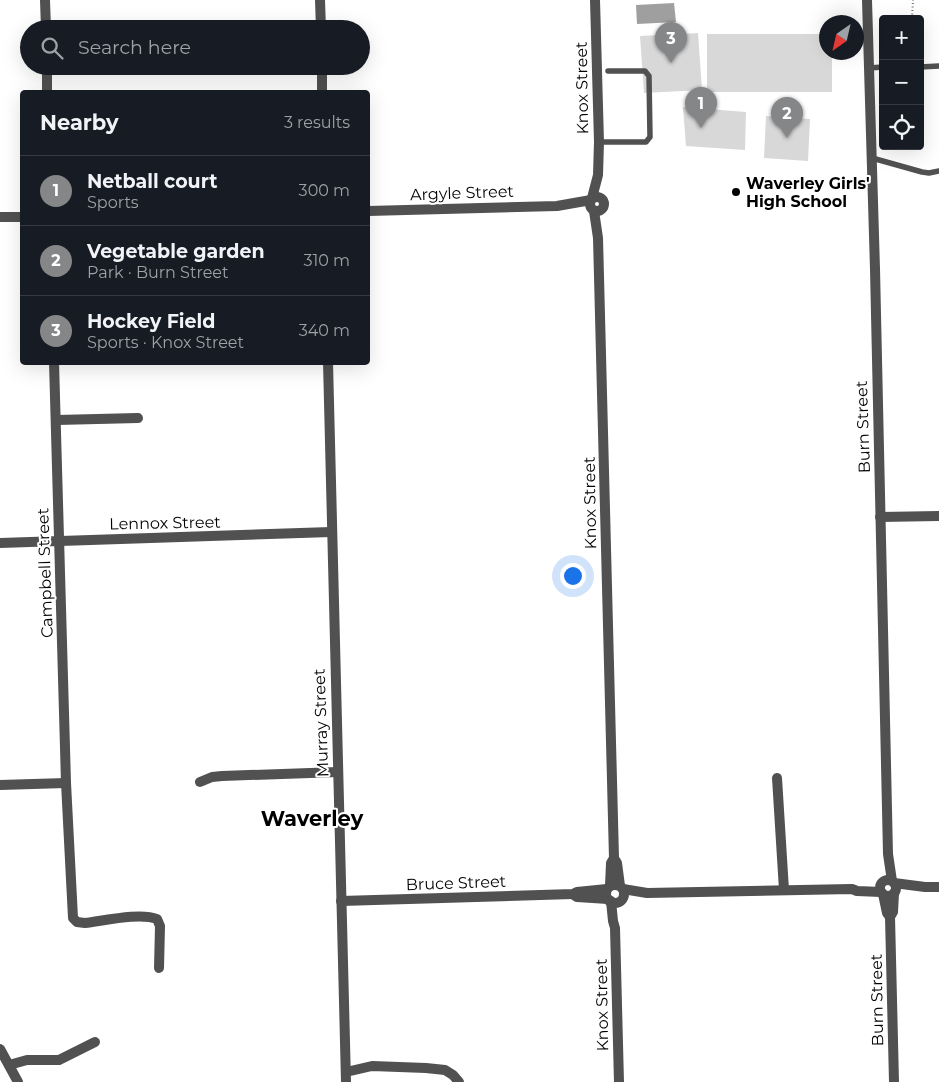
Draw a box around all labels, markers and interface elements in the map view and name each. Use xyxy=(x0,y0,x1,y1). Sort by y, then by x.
north arrow xyxy=(819,15,864,60)
map controls xyxy=(879,15,924,150)
button: + xyxy=(879,15,924,60)
search box xyxy=(20,20,370,75)
pin: 3 xyxy=(655,22,687,63)
icon: search xyxy=(38,34,66,62)
text: Search here xyxy=(78,36,191,59)
street label: Knox Street xyxy=(572,41,592,135)
button: − xyxy=(879,60,924,105)
pin: 1 xyxy=(685,87,717,128)
pin: 2 xyxy=(771,97,803,138)
button: locate xyxy=(879,105,924,150)
text: Nearby xyxy=(40,110,119,135)
text: 3 results xyxy=(284,113,350,132)
text: Netball court xyxy=(87,170,217,193)
place label: Waverley Girls' High School xyxy=(746,174,870,211)
text: 1 xyxy=(53,181,59,200)
text: 300 m xyxy=(299,181,350,200)
street label: Argyle Street xyxy=(410,182,515,204)
marker: Waverley Girls' High School xyxy=(730,186,742,198)
text: Sports xyxy=(87,193,139,212)
text: Vegetable garden xyxy=(87,240,265,263)
text: 2 xyxy=(51,251,61,270)
text: 310 m xyxy=(303,251,350,270)
text: Park · Burn Street xyxy=(87,263,228,282)
text: Hockey Field xyxy=(87,310,215,333)
text: 3 xyxy=(51,321,61,340)
text: 340 m xyxy=(299,321,350,340)
text: Sports · Knox Street xyxy=(87,333,244,352)
street label: Burn Street xyxy=(852,380,874,474)
street label: Knox Street xyxy=(580,456,600,550)
street label: Campbell Street xyxy=(33,507,57,638)
street label: Lennox Street xyxy=(109,513,221,533)
your location xyxy=(560,563,586,589)
street label: Murray Street xyxy=(310,668,332,778)
district label: Waverley xyxy=(261,806,364,831)
street label: Bruce Street xyxy=(406,872,507,894)
street label: Burn Street xyxy=(867,953,887,1046)
street label: Knox Street xyxy=(592,958,612,1052)

